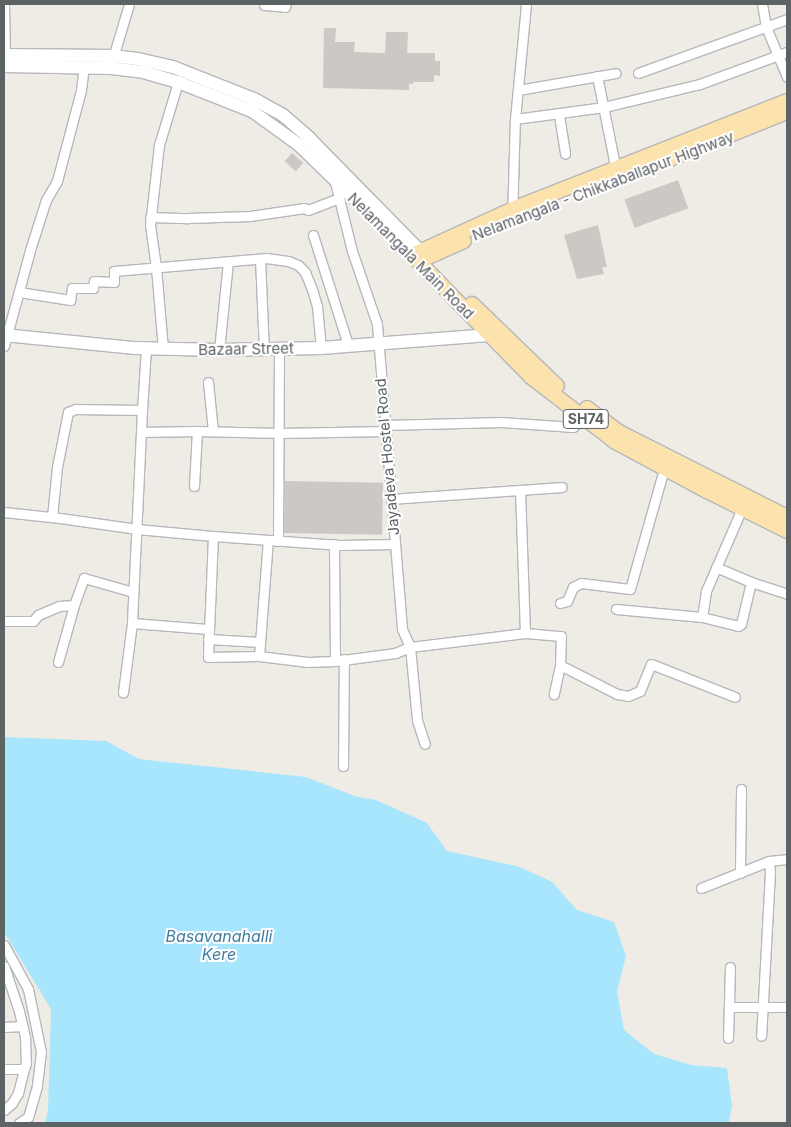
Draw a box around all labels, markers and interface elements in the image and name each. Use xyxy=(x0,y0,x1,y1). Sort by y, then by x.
street label: Nelamangala - Chikkaballapur Highway xyxy=(470,128,736,244)
street label: Nelamangala Main Road xyxy=(344,189,478,323)
street label: Bazaar Street xyxy=(198,339,294,359)
street label: Jayadeva Hostel Road xyxy=(371,378,403,536)
road number: SH74 xyxy=(562,408,610,430)
water label: Basavanahalli Kere xyxy=(165,926,273,964)

